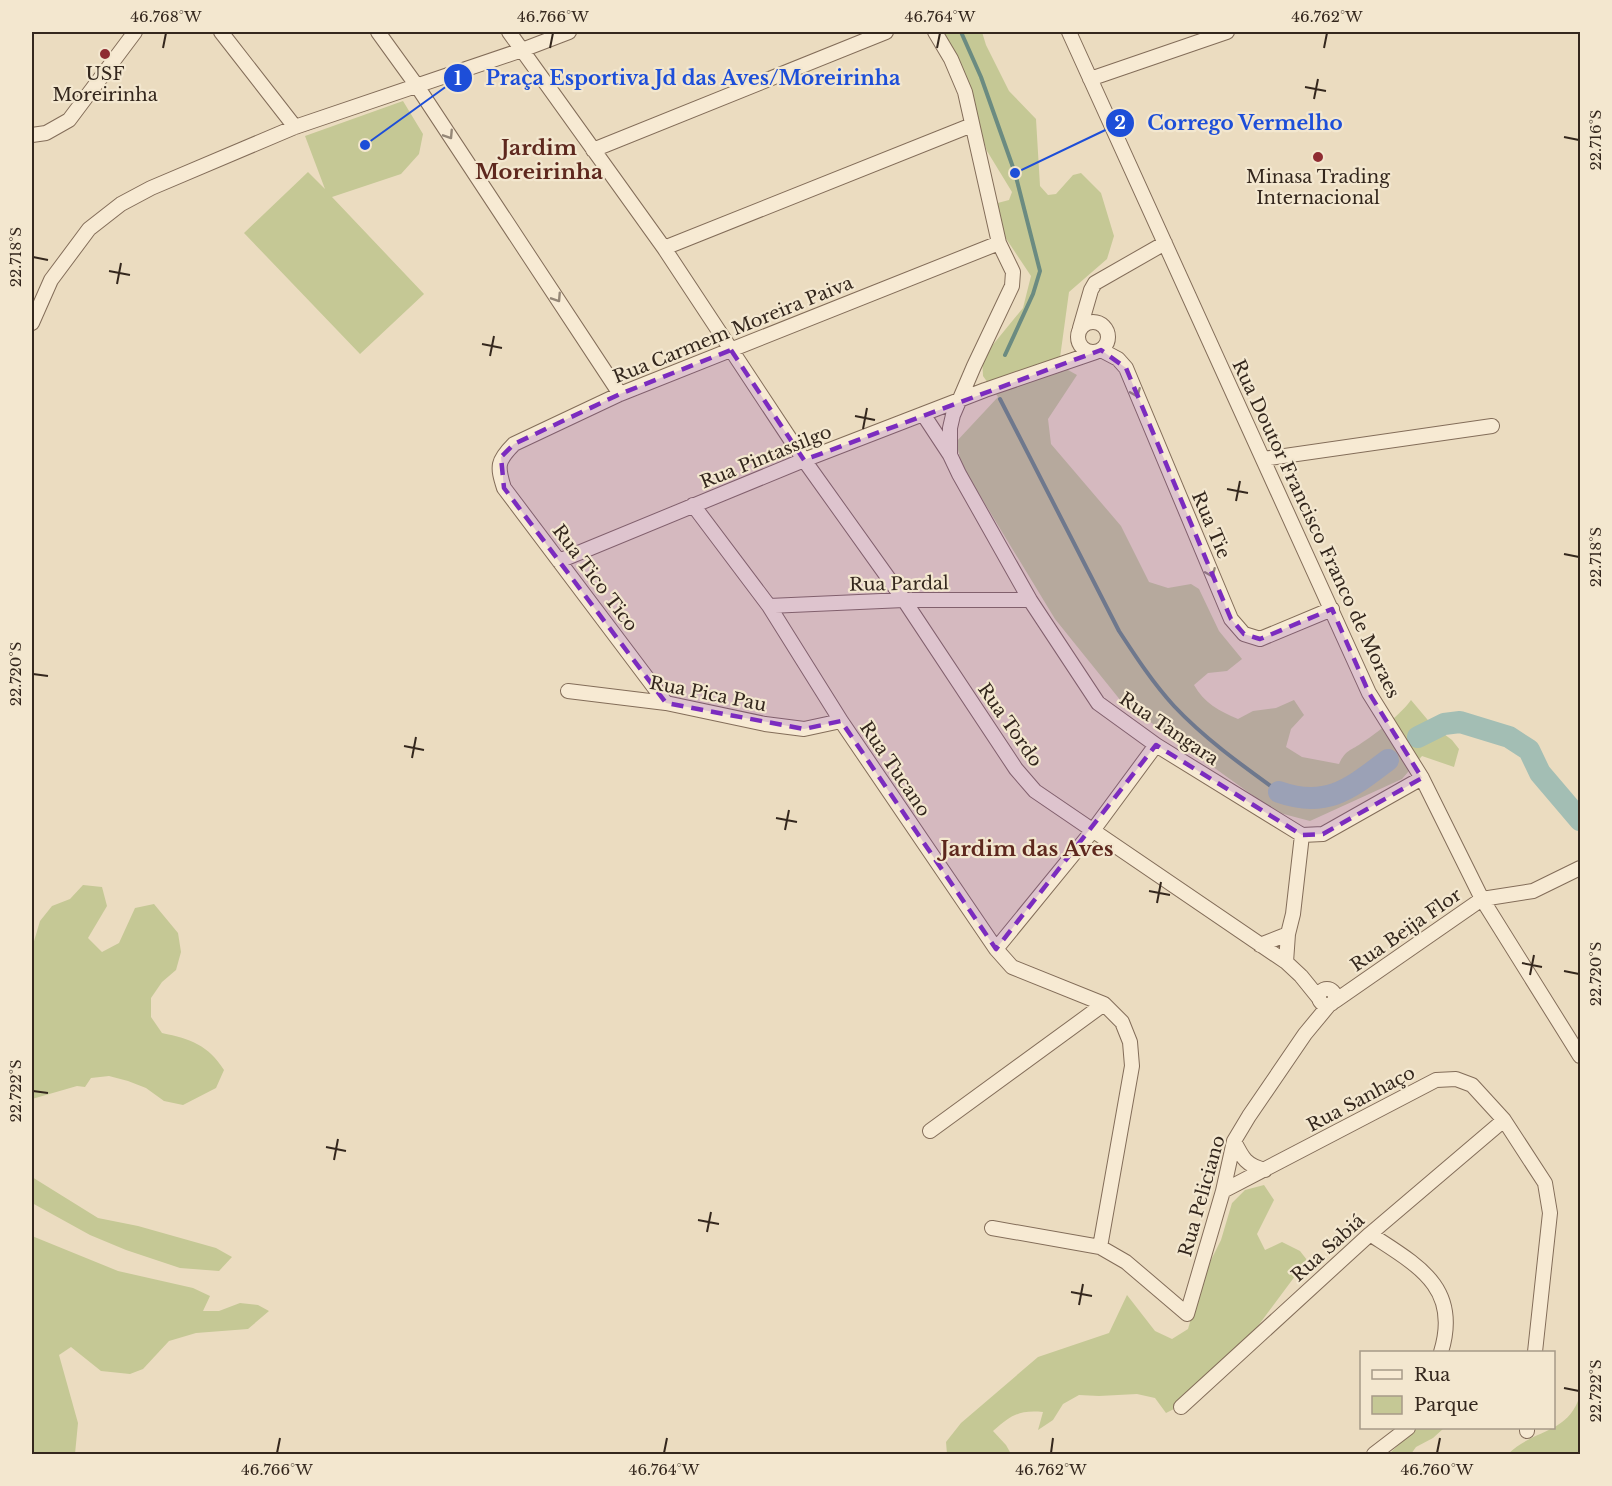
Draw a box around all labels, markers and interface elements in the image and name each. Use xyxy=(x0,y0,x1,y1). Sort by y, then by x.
text: 46.768°W xyxy=(130,7,202,26)
text: 46.766°W xyxy=(517,7,589,26)
text: 46.764°W xyxy=(905,7,976,26)
text: 46.762°W xyxy=(1291,7,1363,26)
marker: USF Moreirinha xyxy=(98,47,112,61)
callout: Praça Esportiva Jd das Aves/Moreirinha xyxy=(443,59,913,97)
place label: USF Moreirinha xyxy=(52,63,158,106)
text: Praça Esportiva Jd das Aves/Moreirinha xyxy=(486,66,901,90)
text: 1 xyxy=(454,68,462,90)
callout: Corrego Vermelho xyxy=(1105,104,1355,142)
text: 22.716°S xyxy=(1586,109,1605,171)
text: Corrego Vermelho xyxy=(1147,111,1343,135)
text: 2 xyxy=(1114,112,1126,134)
one-way arrow xyxy=(442,128,453,139)
district label: Jardim Moreirinha xyxy=(475,135,603,185)
marker: Minasa Trading Internacional xyxy=(1311,150,1325,164)
place label: Minasa Trading Internacional xyxy=(1246,166,1390,209)
text: 22.718°S xyxy=(6,227,25,287)
street label: Rua Carmem Moreira Paiva xyxy=(610,272,856,388)
one-way arrow xyxy=(549,292,561,302)
street label: Rua Doutor Francisco Franco de Moraes xyxy=(1228,356,1404,702)
one-way arrow xyxy=(1129,387,1141,398)
street label: Rua Pintassilgo xyxy=(697,421,835,493)
street label: Rua Tie xyxy=(1187,488,1235,562)
street label: Rua Tico Tico xyxy=(548,520,642,636)
text: 22.718°S xyxy=(1586,527,1605,587)
one-way arrow xyxy=(1204,567,1216,578)
street label: Rua Pardal xyxy=(849,572,949,596)
text: 22.720°S xyxy=(6,642,25,706)
street label: Rua Pica Pau xyxy=(648,672,768,716)
street label: Rua Tordo xyxy=(973,679,1047,771)
street label: Rua Tangara xyxy=(1115,688,1223,770)
street label: Rua Tucano xyxy=(855,717,935,821)
district label: Jardim das Aves xyxy=(936,836,1114,862)
street label: Rua Beija Flor xyxy=(1346,883,1466,976)
text: 22.720°S xyxy=(1586,942,1605,1006)
text: 22.722°S xyxy=(6,1059,25,1123)
street label: Rua Sanhaço xyxy=(1303,1061,1419,1137)
street label: Rua Peliciano xyxy=(1174,1133,1230,1259)
street label: Rua Sabiá xyxy=(1287,1209,1369,1287)
legend xyxy=(1360,1351,1555,1429)
text: 22.722°S xyxy=(1586,1359,1605,1423)
text: Rua xyxy=(1414,1364,1450,1386)
text: Parque xyxy=(1414,1394,1479,1416)
text: 46.766°W xyxy=(241,1460,313,1479)
text: 46.764°W xyxy=(629,1460,700,1479)
text: 46.762°W xyxy=(1015,1460,1087,1479)
text: 46.760°W xyxy=(1401,1460,1474,1479)

